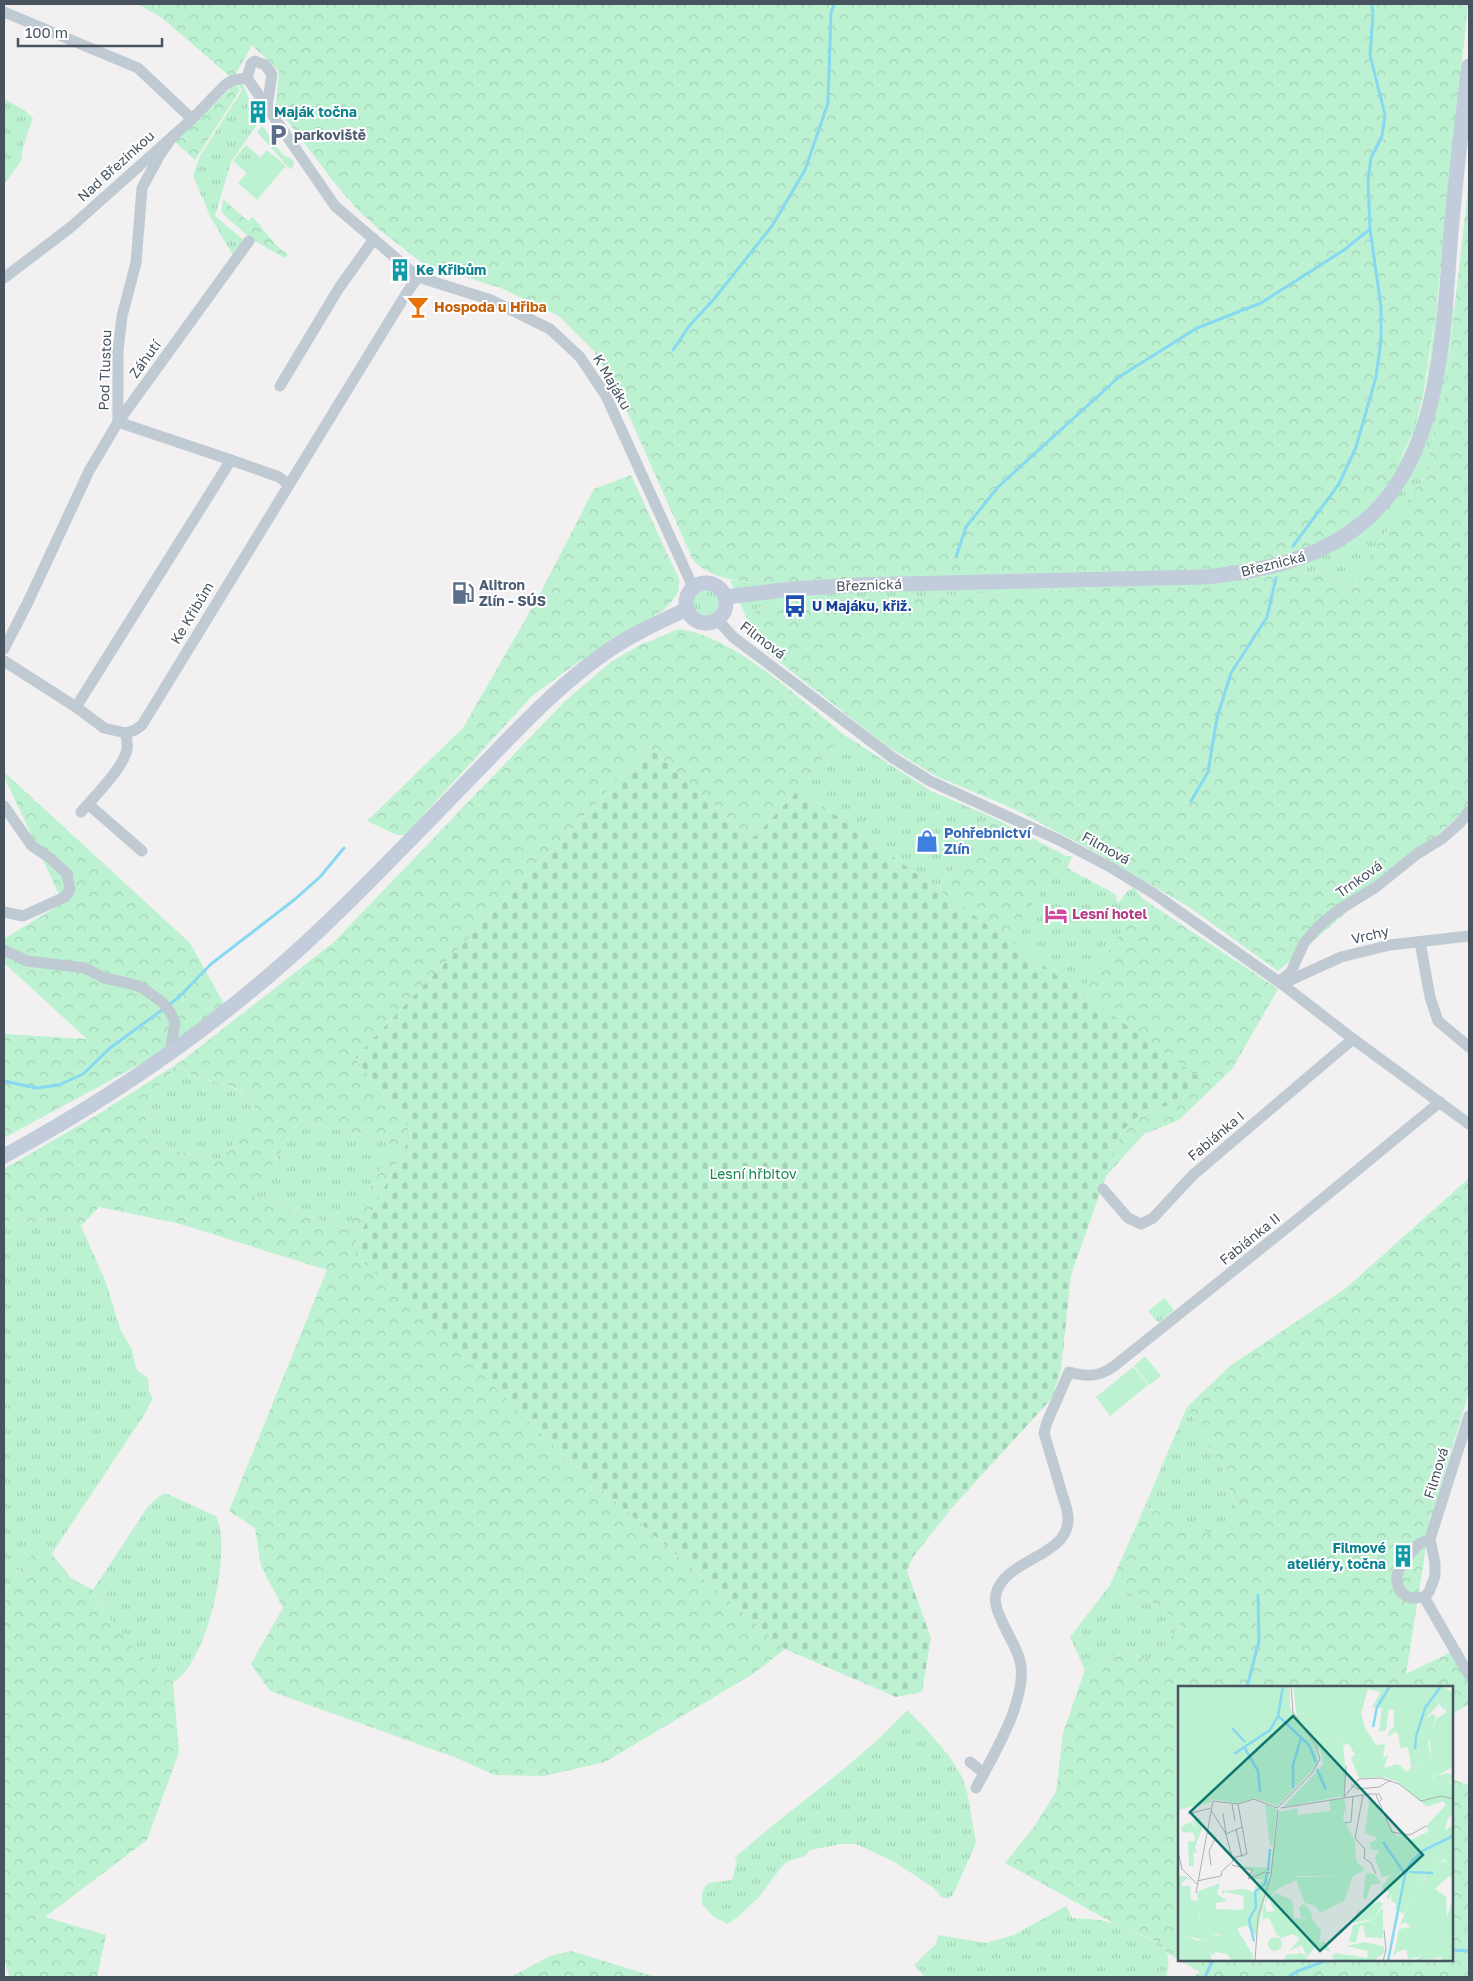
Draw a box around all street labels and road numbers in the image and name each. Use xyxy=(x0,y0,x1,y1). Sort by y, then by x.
street label: Nad Březinkou xyxy=(74,127,158,205)
street label: Pod Tlustou xyxy=(95,329,114,411)
street label: Záhutí xyxy=(125,335,165,381)
street label: K Majáku xyxy=(590,351,635,412)
street label: Březnická xyxy=(1239,547,1307,580)
street label: Březnická xyxy=(836,575,902,594)
street label: Ke Křibům xyxy=(166,579,217,647)
street label: Filmová xyxy=(737,617,789,662)
street label: Filmová xyxy=(1079,827,1133,868)
street label: Trnková xyxy=(1332,857,1385,901)
street label: Vrchy xyxy=(1349,922,1390,947)
street label: Fabiánka I xyxy=(1184,1107,1247,1164)
street label: Fabiánka II xyxy=(1216,1209,1283,1268)
street label: Filmová xyxy=(1420,1445,1451,1500)

